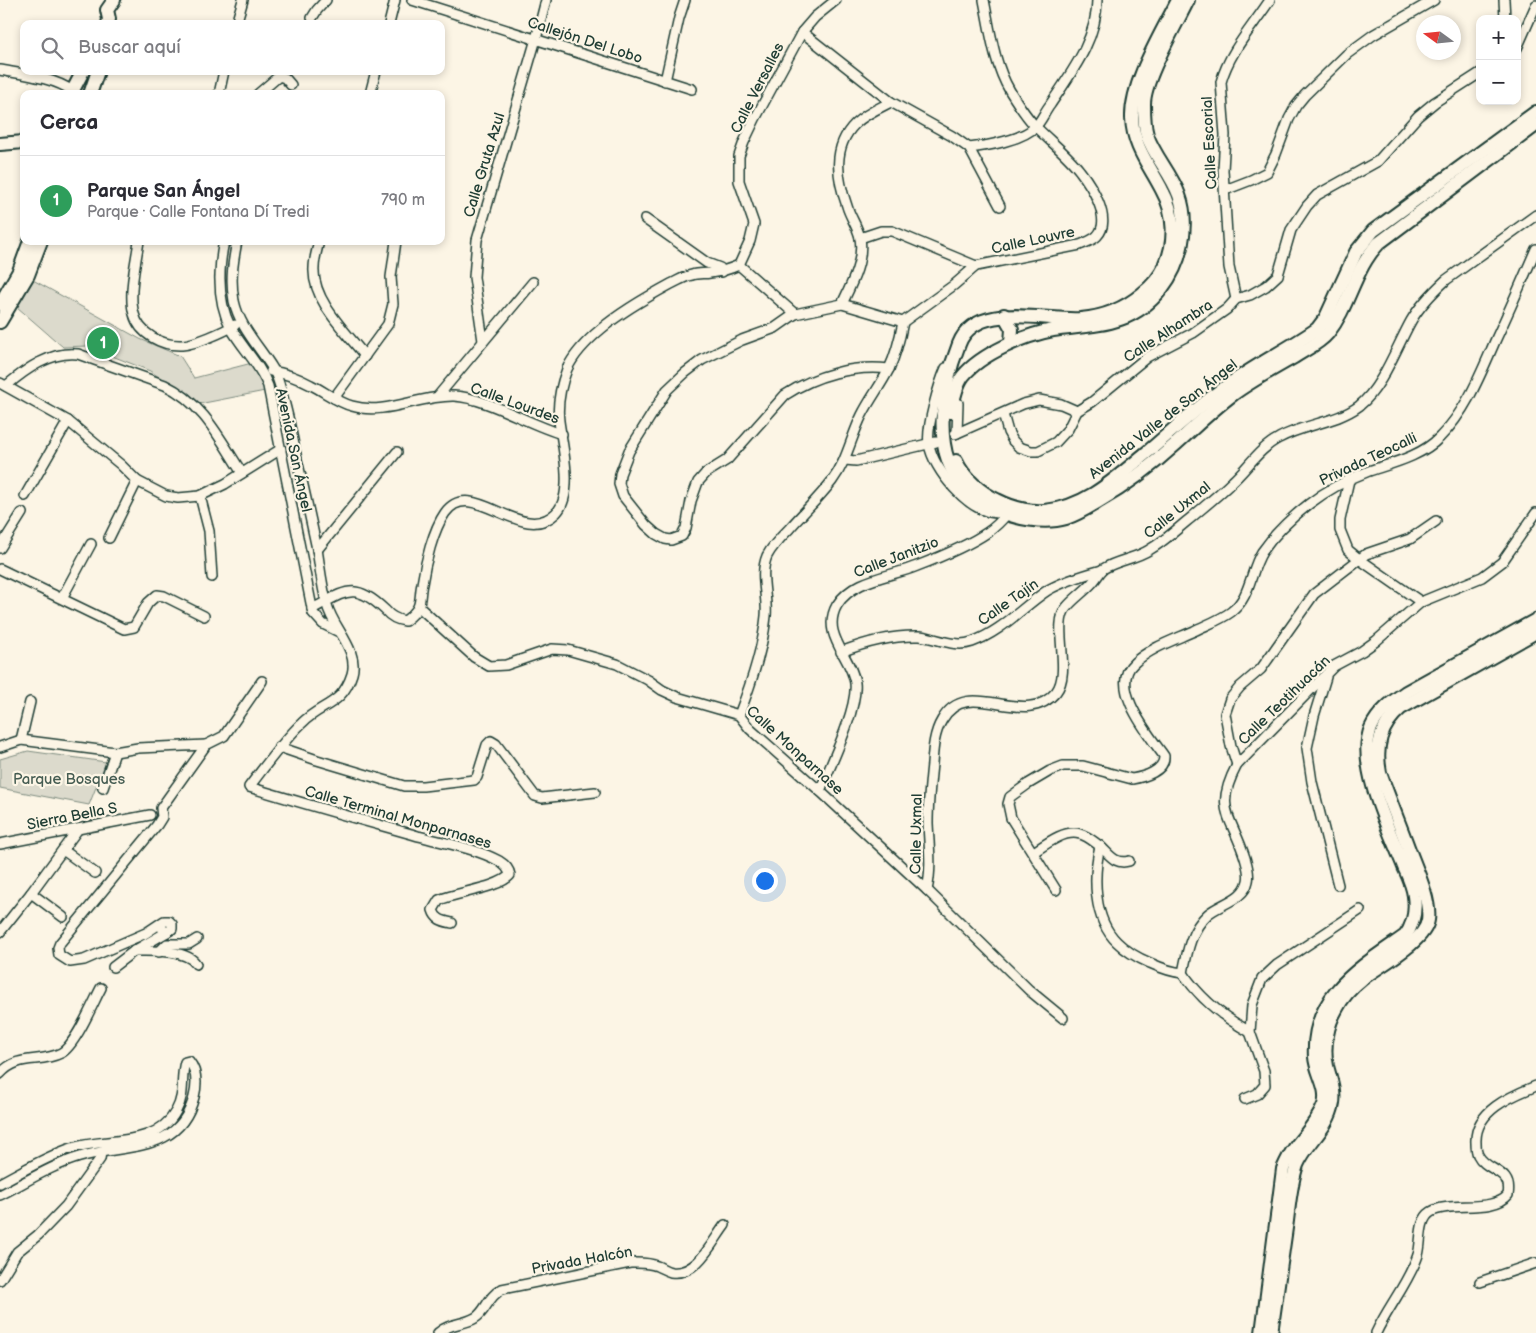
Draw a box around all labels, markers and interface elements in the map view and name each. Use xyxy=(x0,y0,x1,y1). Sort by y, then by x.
street label: Callejón Del Lobo xyxy=(525,13,645,68)
north arrow xyxy=(1416,15,1461,60)
map controls xyxy=(1476,15,1521,105)
button: + xyxy=(1476,15,1521,60)
search box xyxy=(20,20,445,75)
icon: search xyxy=(38,34,66,62)
text: Buscar aquí xyxy=(78,36,181,59)
street label: Calle Versalles xyxy=(726,39,789,137)
button: − xyxy=(1476,60,1521,105)
street label: Calle Escorial xyxy=(1198,96,1221,190)
text: Cerca xyxy=(40,110,98,135)
street label: Calle Gruta Azul xyxy=(460,111,509,220)
text: Parque San Ángel xyxy=(87,180,240,203)
text: 1 xyxy=(53,191,59,210)
text: 790 m xyxy=(381,191,425,210)
text: Parque · Calle Fontana Dí Tredi xyxy=(87,203,309,222)
street label: Calle Louvre xyxy=(990,222,1077,259)
street label: Calle Alhambra xyxy=(1120,296,1216,367)
pin: 1 xyxy=(87,324,119,362)
street label: Avenida Valle de San Ángel xyxy=(1085,355,1241,483)
street label: Calle Lourdes xyxy=(468,379,563,429)
street label: Avenida San Ángel xyxy=(271,386,316,514)
street label: Privada Teocalli xyxy=(1316,429,1420,490)
street label: Calle Uxmal xyxy=(1140,478,1215,543)
street label: Calle Janitzio xyxy=(851,533,941,582)
street label: Calle Tajín xyxy=(974,575,1042,630)
street label: Calle Teotihuacán xyxy=(1234,651,1334,749)
street label: Calle Monparnase xyxy=(742,702,847,799)
park label: Parque Bosques xyxy=(13,770,126,789)
street label: Calle Terminal Monparnases xyxy=(302,782,494,853)
street label: Calle Uxmal xyxy=(906,793,927,875)
street label: Sierra Bella S xyxy=(25,798,119,835)
your location xyxy=(752,868,778,894)
street label: Privada Halcón xyxy=(530,1242,634,1279)

